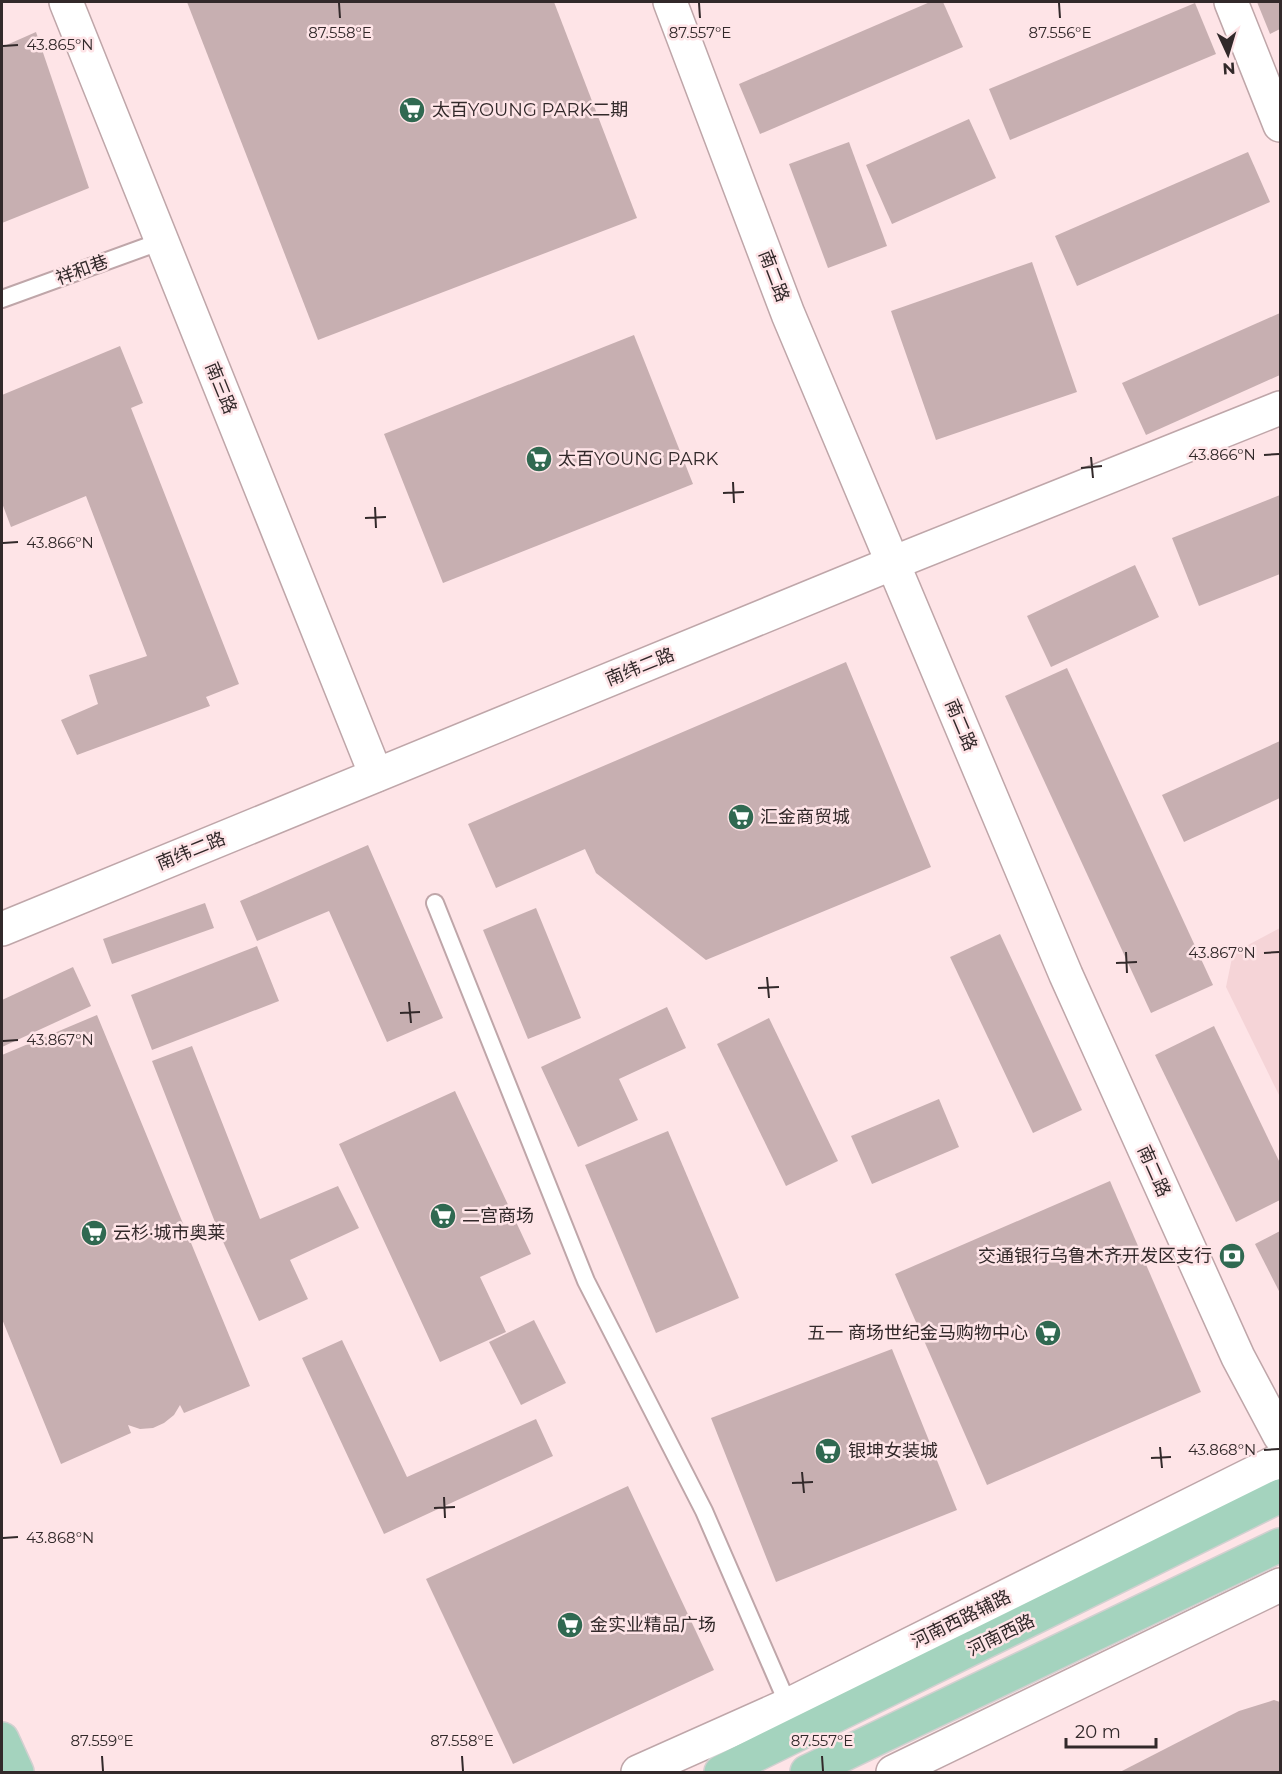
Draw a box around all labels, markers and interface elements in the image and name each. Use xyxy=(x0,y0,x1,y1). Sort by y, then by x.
text: 87.558°E xyxy=(308,23,372,42)
text: 87.557°E xyxy=(669,23,731,42)
text: 87.556°E xyxy=(1029,23,1091,42)
north arrow xyxy=(1198,24,1258,84)
text: 43.865°N xyxy=(27,35,93,54)
text: N xyxy=(1222,59,1236,78)
supermarket icon: 太百YOUNG PARK二期 xyxy=(397,95,427,125)
place label: 太百YOUNG PARK二期 xyxy=(432,99,628,121)
street label: 南二路 xyxy=(754,247,794,305)
street label: 祥和巷 xyxy=(53,250,111,290)
street label: 南三路 xyxy=(201,359,241,417)
supermarket icon: 太百YOUNG PARK xyxy=(524,444,554,474)
text: 43.866°N xyxy=(1188,445,1256,464)
place label: 太百YOUNG PARK xyxy=(558,448,719,470)
text: 43.866°N xyxy=(26,533,94,552)
street label: 南纬二路 xyxy=(603,643,677,691)
street label: 南二路 xyxy=(940,696,982,754)
supermarket icon: 汇金商贸城 xyxy=(726,802,756,832)
place label: 汇金商贸城 xyxy=(760,806,850,828)
street label: 南纬二路 xyxy=(154,827,228,875)
text: 43.867°N xyxy=(1188,943,1256,962)
text: 43.867°N xyxy=(26,1030,94,1049)
street label: 南二路 xyxy=(1133,1142,1175,1200)
supermarket icon: 二宫商场 xyxy=(428,1201,458,1231)
place label: 二宫商场 xyxy=(462,1205,534,1227)
supermarket icon: 云杉·城市奥莱 xyxy=(79,1218,109,1248)
place label: 云杉·城市奥莱 xyxy=(113,1222,226,1244)
bank icon: 交通银行乌鲁木齐开发区支行 xyxy=(1217,1241,1247,1271)
place label: 交通银行乌鲁木齐开发区支行 xyxy=(978,1245,1212,1267)
supermarket icon: 五一 商场世纪金马购物中心 xyxy=(1033,1318,1063,1348)
place label: 五一 商场世纪金马购物中心 xyxy=(807,1322,1028,1344)
supermarket icon: 银坤女装城 xyxy=(813,1436,843,1466)
place label: 银坤女装城 xyxy=(848,1440,938,1462)
text: 43.868°N xyxy=(1188,1440,1256,1459)
text: 43.868°N xyxy=(26,1528,94,1547)
street label: 河南西路辅路 xyxy=(908,1586,1014,1652)
supermarket icon: 金实业精品广场 xyxy=(555,1610,585,1640)
street label: 河南西路 xyxy=(964,1610,1038,1660)
place label: 金实业精品广场 xyxy=(590,1614,716,1636)
scale bar xyxy=(1066,1711,1156,1749)
text: 20 m xyxy=(1075,1721,1121,1743)
text: 87.559°E xyxy=(70,1731,134,1750)
text: 87.558°E xyxy=(430,1731,494,1750)
text: 87.557°E xyxy=(791,1731,853,1750)

